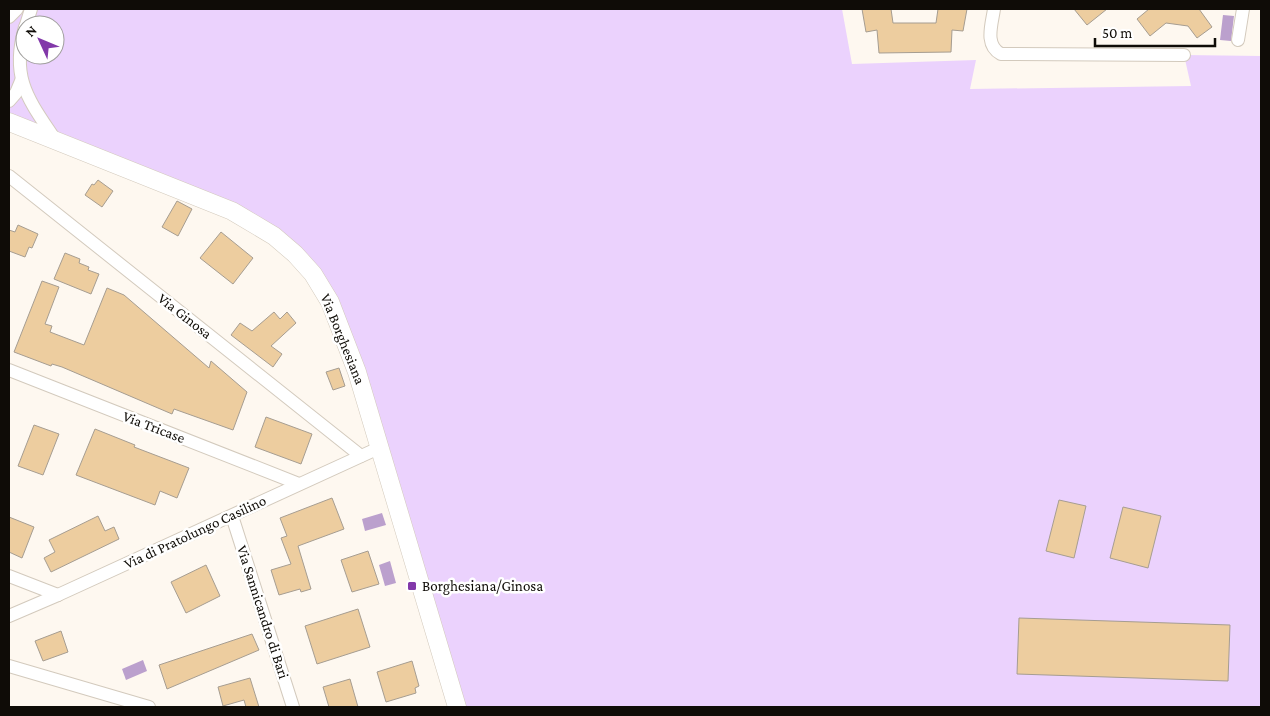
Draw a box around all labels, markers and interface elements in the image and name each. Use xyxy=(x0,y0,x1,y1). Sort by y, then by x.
north arrow xyxy=(15,15,65,65)
scale bar xyxy=(1095,15,1215,47)
text: N xyxy=(22,22,40,40)
text: 50 m xyxy=(1102,25,1132,41)
street label: Via Ginosa xyxy=(155,290,215,342)
street label: Via Borghesiana xyxy=(317,291,368,387)
street label: Via Tricase xyxy=(121,408,188,446)
street label: Via di Pratolungo Casilino xyxy=(122,492,269,573)
street label: Via Sannicandro di Bari xyxy=(234,543,292,681)
place label: Borghesiana/Ginosa xyxy=(422,578,543,595)
marker: Borghesiana/Ginosa xyxy=(406,580,418,592)

